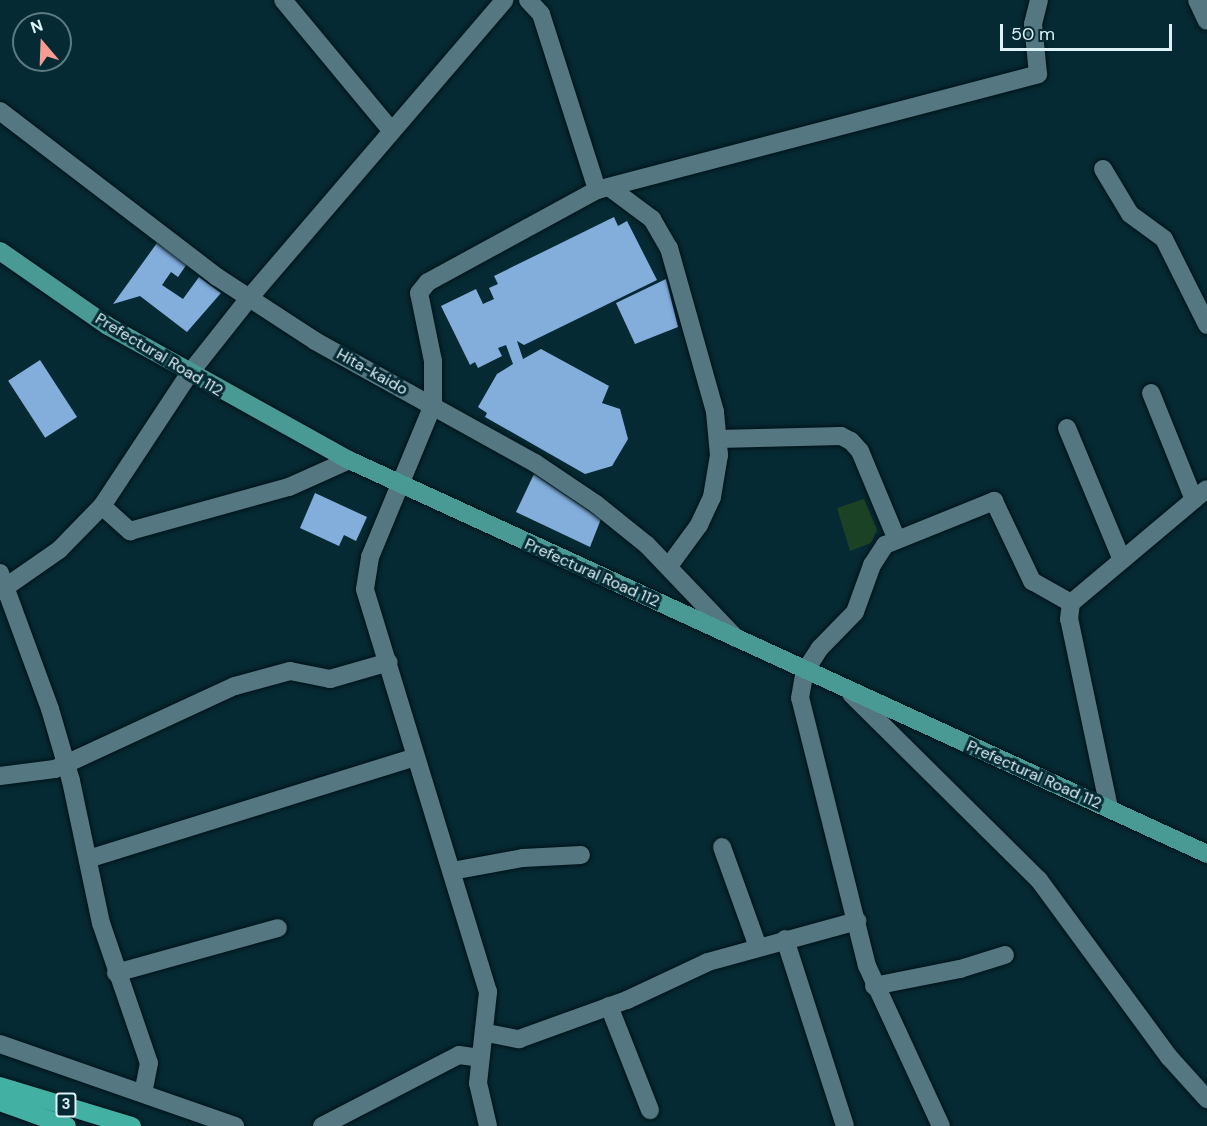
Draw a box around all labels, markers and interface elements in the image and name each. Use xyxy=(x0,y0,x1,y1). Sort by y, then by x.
north arrow xyxy=(12,12,72,72)
scale bar xyxy=(1003,12,1176,50)
text: N xyxy=(28,15,46,38)
text: 50 m xyxy=(1011,22,1055,46)
street label: Prefectural Road 112 xyxy=(92,309,226,401)
street label: Hita-kaido xyxy=(333,345,411,399)
street label: Prefectural Road 112 xyxy=(522,535,662,611)
street label: Prefectural Road 112 xyxy=(964,737,1104,813)
road number: 3 xyxy=(54,1093,78,1117)

